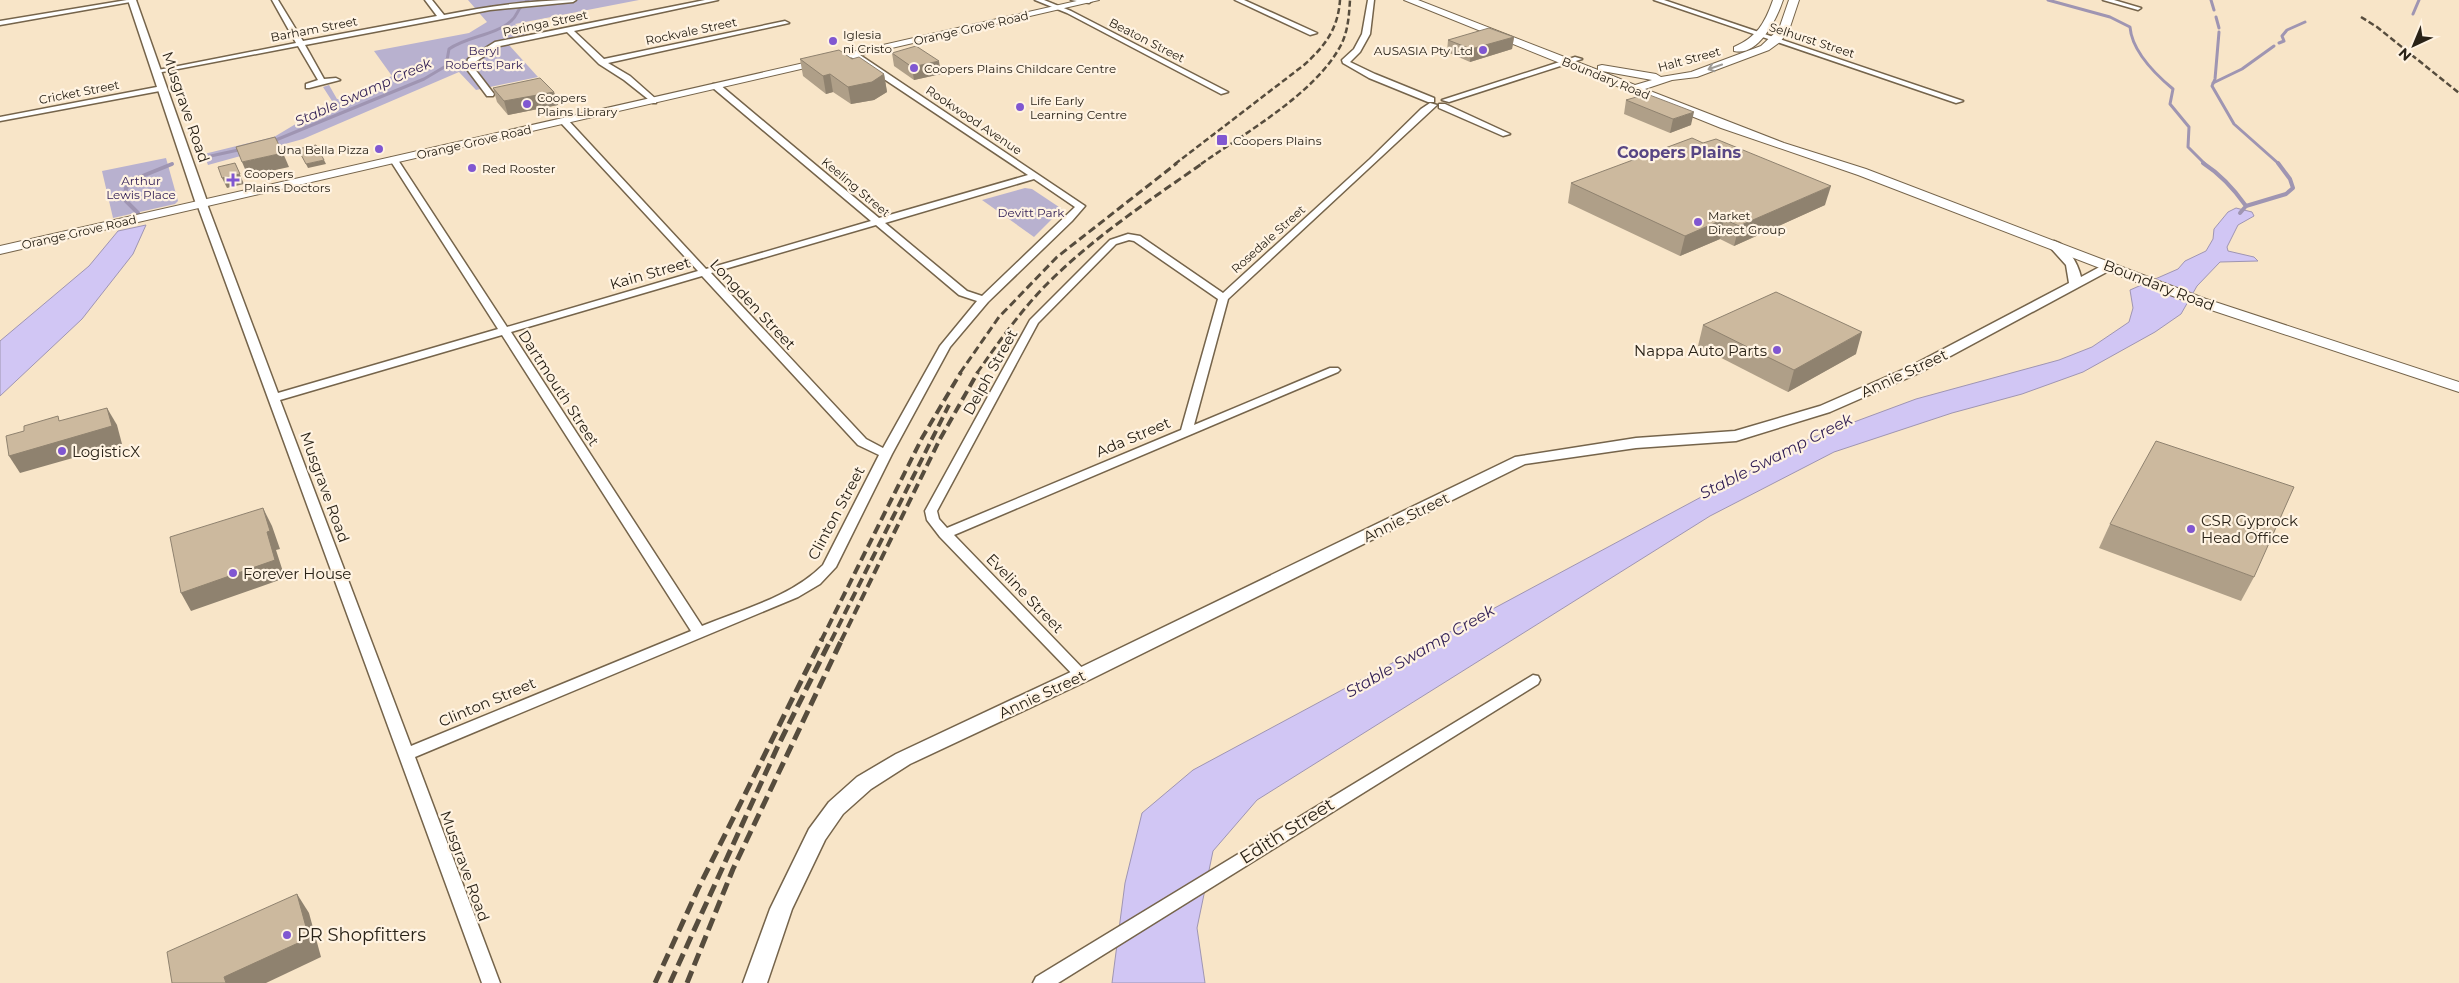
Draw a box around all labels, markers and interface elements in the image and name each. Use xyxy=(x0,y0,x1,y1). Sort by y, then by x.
street label: Peringa Street xyxy=(501,7,589,39)
street label: Orange Grove Road xyxy=(912,7,1030,49)
street label: Barham Street xyxy=(269,13,359,45)
street label: Rockvale Street xyxy=(644,14,738,48)
street label: Beaton Street xyxy=(1107,14,1187,66)
street label: Selhurst Street xyxy=(1767,19,1857,61)
north arrow xyxy=(2389,20,2439,70)
place label: Iglesia ni Cristo xyxy=(843,27,892,56)
marker: Iglesia ni Cristo xyxy=(827,35,839,47)
park label: Beryl Roberts Park xyxy=(445,43,524,72)
place label: AUSASIA Pty Ltd xyxy=(1374,43,1473,58)
street label: Halt Street xyxy=(1656,43,1722,75)
marker: AUSASIA Pty Ltd xyxy=(1477,44,1489,56)
text: N xyxy=(2395,44,2415,65)
street label: Musgrave Road xyxy=(158,49,214,165)
water label: Stable Swamp Creek xyxy=(292,53,435,130)
street label: Boundary Road xyxy=(1560,53,1652,103)
place label: Coopers Plains Childcare Centre xyxy=(924,61,1116,76)
marker: Coopers Plains Childcare Centre xyxy=(908,62,920,74)
one-way arrow xyxy=(1708,63,1724,72)
street label: Cricket Street xyxy=(38,77,121,107)
street label: Rookwood Avenue xyxy=(923,82,1025,158)
place label: Coopers Plains Library xyxy=(537,90,618,119)
place label: Life Early Learning Centre xyxy=(1030,93,1127,122)
marker: Coopers Plains Library xyxy=(521,98,533,110)
marker: Life Early Learning Centre xyxy=(1014,101,1026,113)
street label: Orange Grove Road xyxy=(415,121,533,163)
marker: Coopers Plains xyxy=(1215,133,1229,147)
place label: Coopers Plains xyxy=(1233,133,1322,148)
place label: Una Bella Pizza xyxy=(277,142,369,157)
marker: Una Bella Pizza xyxy=(373,143,385,155)
district label: Coopers Plains xyxy=(1617,143,1742,162)
street label: Keeling Street xyxy=(819,154,893,220)
place label: Red Rooster xyxy=(482,161,556,176)
marker: Red Rooster xyxy=(466,162,478,174)
place label: Coopers Plains Doctors xyxy=(244,166,330,195)
park label: Arthur Lewis Place xyxy=(106,173,176,202)
marker: Coopers Plains Doctors xyxy=(226,173,240,187)
street label: Rosedale Street xyxy=(1228,202,1308,276)
park label: Devitt Park xyxy=(998,205,1065,220)
place label: Market Direct Group xyxy=(1708,208,1786,237)
street label: Orange Grove Road xyxy=(20,211,138,253)
marker: Market Direct Group xyxy=(1692,216,1704,228)
street label: Kain Street xyxy=(608,252,692,294)
street label: Longden Street xyxy=(706,255,800,353)
street label: Boundary Road xyxy=(2101,255,2217,315)
street label: Dartmouth Street xyxy=(514,326,604,450)
street label: Delph Street xyxy=(959,326,1021,418)
place label: Nappa Auto Parts xyxy=(1634,341,1767,360)
marker: Nappa Auto Parts xyxy=(1771,344,1783,356)
street label: Annie Street xyxy=(1858,345,1950,401)
water label: Stable Swamp Creek xyxy=(1696,409,1857,503)
street label: Ada Street xyxy=(1093,413,1173,461)
street label: Musgrave Road xyxy=(296,429,354,545)
place label: LogisticX xyxy=(72,442,140,461)
marker: LogisticX xyxy=(56,445,68,457)
street label: Clinton Street xyxy=(803,463,869,563)
street label: Annie Street xyxy=(1360,488,1452,546)
place label: CSR Gyprock Head Office xyxy=(2201,511,2298,547)
marker: CSR Gyprock Head Office xyxy=(2185,523,2197,535)
street label: Eveline Street xyxy=(982,549,1068,637)
place label: Forever House xyxy=(243,564,351,583)
marker: Forever House xyxy=(227,567,239,579)
water label: Stable Swamp Creek xyxy=(1342,600,1499,701)
street label: Annie Street xyxy=(996,666,1088,722)
street label: Clinton Street xyxy=(436,673,538,731)
street label: Edith Street xyxy=(1236,793,1338,869)
street label: Musgrave Road xyxy=(436,808,494,924)
place label: PR Shopfitters xyxy=(297,924,426,946)
marker: PR Shopfitters xyxy=(281,929,293,941)

